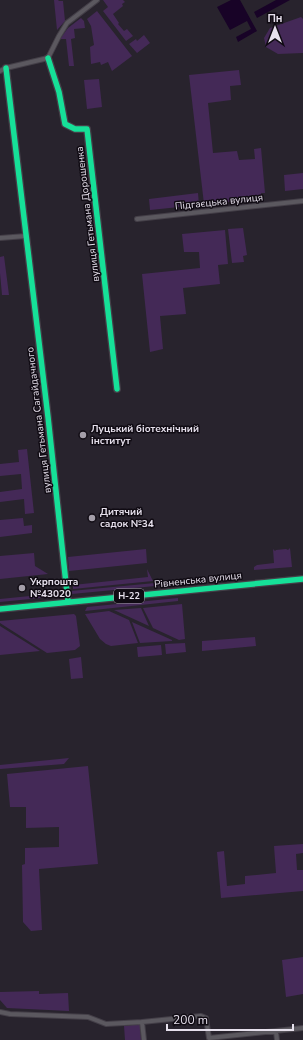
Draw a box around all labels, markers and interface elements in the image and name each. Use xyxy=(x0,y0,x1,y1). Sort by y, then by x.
north arrow xyxy=(255,8,295,48)
text: Пн xyxy=(267,11,283,26)
street label: вулиця Гетьмана Дорошенка xyxy=(73,146,103,282)
street label: Підгаєцька вулиця xyxy=(174,190,264,214)
street label: вулиця Гетьмана Сагайдачного xyxy=(23,346,55,494)
place label: Луцький біотехнічний інститут xyxy=(91,422,199,448)
marker: Луцький біотехнічний інститут xyxy=(78,430,88,440)
place label: Дитячий садок №34 xyxy=(100,505,154,531)
marker: Дитячий садок №34 xyxy=(87,513,97,523)
street label: Рівненська вулиця xyxy=(153,568,243,592)
place label: Укрпошта №43020 xyxy=(29,575,78,601)
marker: Укрпошта №43020 xyxy=(17,583,27,593)
road number: Н-22 xyxy=(114,589,144,603)
scale bar xyxy=(167,1006,293,1032)
text: 200 m xyxy=(173,1012,208,1028)

